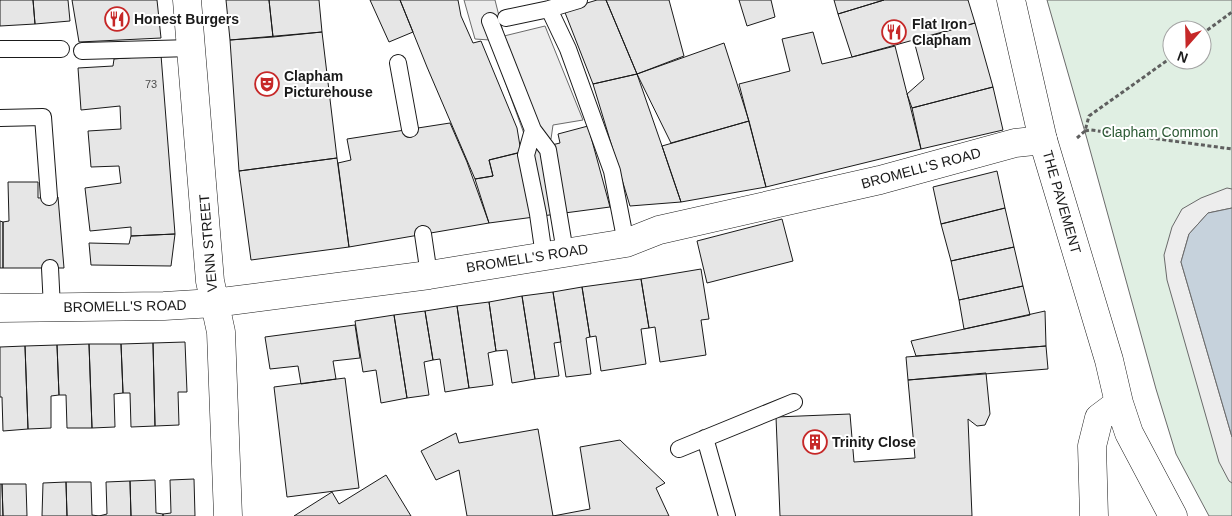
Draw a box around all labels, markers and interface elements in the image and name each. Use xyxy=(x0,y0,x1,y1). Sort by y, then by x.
restaurant icon: Honest Burgers xyxy=(104,6,130,32)
place label: Honest Burgers xyxy=(134,11,239,27)
place label: Flat Iron Clapham xyxy=(912,16,971,48)
restaurant icon: Flat Iron Clapham xyxy=(881,19,907,45)
north arrow xyxy=(1162,20,1212,70)
text: N xyxy=(1175,48,1190,66)
place label: Clapham Picturehouse xyxy=(284,68,373,100)
theatre icon: Clapham Picturehouse xyxy=(254,71,280,97)
house number: 73 xyxy=(145,78,157,90)
park label: Clapham Common xyxy=(1102,124,1218,140)
street label: BROMELL'S ROAD xyxy=(859,144,983,192)
street label: THE PAVEMENT xyxy=(1040,148,1085,256)
street label: VENN STREET xyxy=(196,193,220,293)
street label: BROMELL'S ROAD xyxy=(465,240,589,276)
street label: BROMELL'S ROAD xyxy=(63,297,187,315)
building icon: Trinity Close xyxy=(802,429,828,455)
place label: Trinity Close xyxy=(832,434,916,450)

